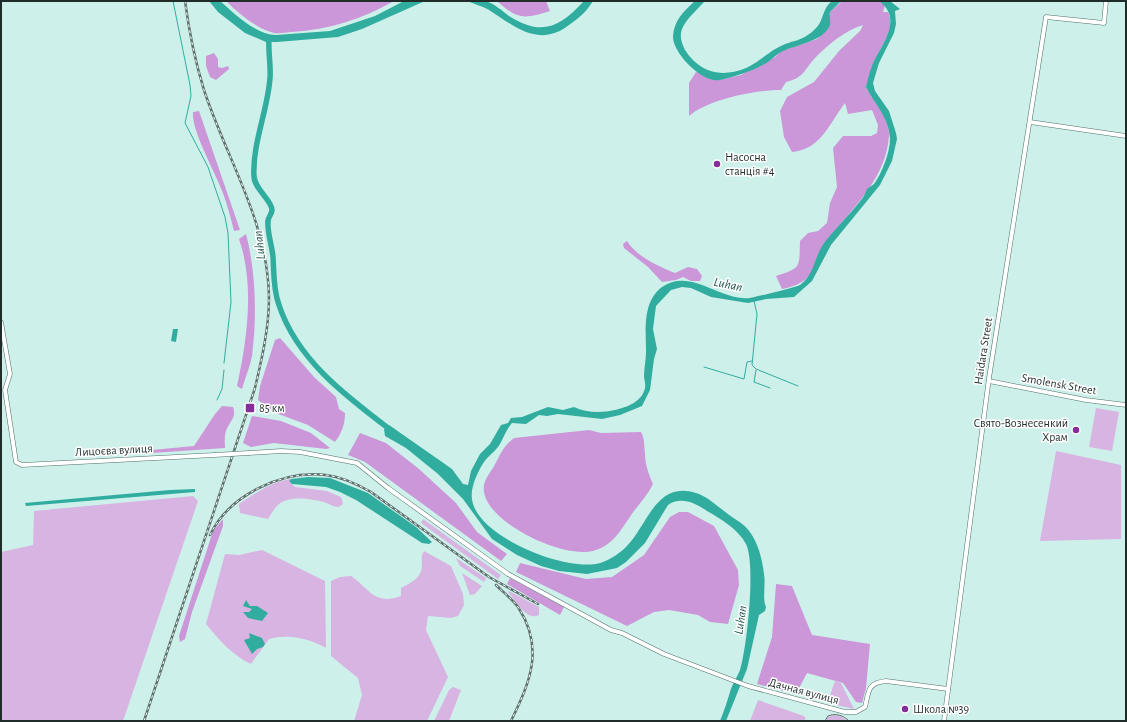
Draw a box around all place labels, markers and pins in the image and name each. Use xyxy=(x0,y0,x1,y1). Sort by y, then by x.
place label: Насосна станція #4 xyxy=(725,151,775,177)
marker: Насосна станція #4 xyxy=(712,159,722,169)
marker: 85 км xyxy=(244,402,256,414)
place label: 85 км xyxy=(259,402,285,414)
place label: Свято-Вознесенкий Храм xyxy=(973,417,1068,443)
marker: Свято-Вознесенкий Храм xyxy=(1071,425,1081,435)
place label: Школа №39 xyxy=(913,703,970,715)
marker: Школа №39 xyxy=(900,704,910,714)

